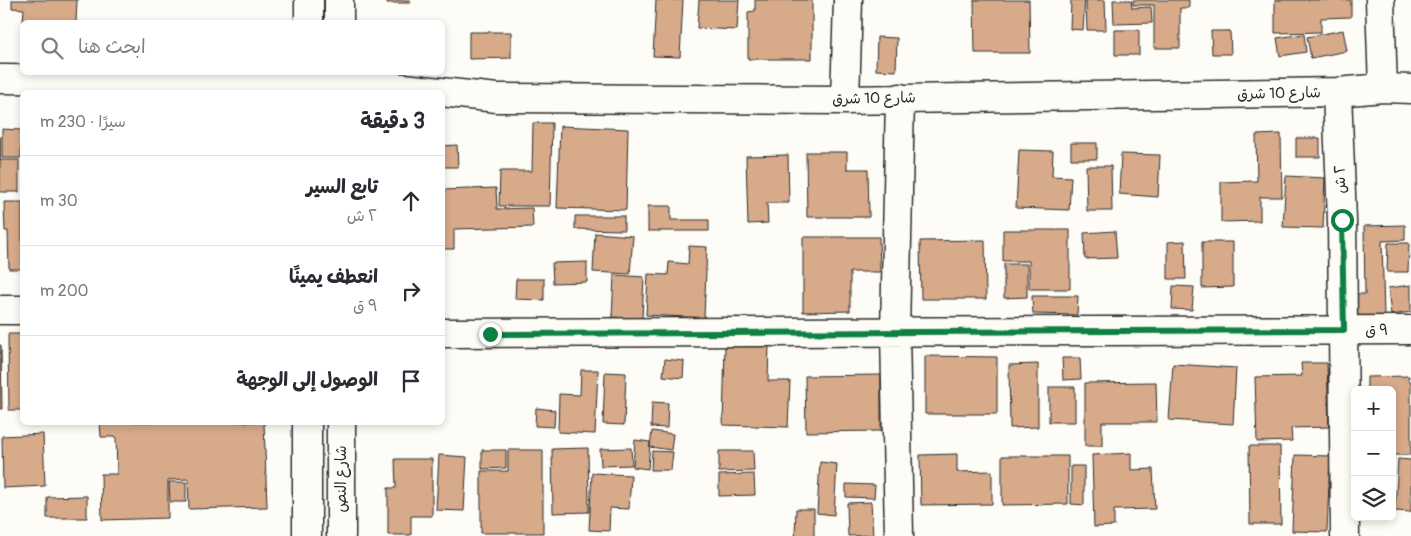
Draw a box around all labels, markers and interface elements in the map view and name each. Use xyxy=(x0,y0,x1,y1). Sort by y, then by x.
search box xyxy=(20,20,445,75)
icon: search xyxy=(38,34,66,62)
text: ابحث هنا xyxy=(78,35,146,59)
street label: شارع 10 شرق xyxy=(1237,83,1321,104)
street label: شارع 10 شرق xyxy=(832,88,916,109)
text: 3 دقيقة xyxy=(360,108,425,135)
text: سيرًا · 230 m xyxy=(40,112,126,132)
street label: ٢ ش xyxy=(1330,164,1351,194)
text: تابع السير xyxy=(306,175,378,199)
icon: ahead xyxy=(397,187,425,215)
text: 30 m xyxy=(40,191,78,211)
text: ٢ ش xyxy=(347,206,378,226)
route start xyxy=(1331,209,1354,232)
text: انعطف يمينًا xyxy=(289,265,378,289)
icon: right xyxy=(397,277,425,305)
text: 200 m xyxy=(40,281,89,301)
text: ٩ ق xyxy=(353,296,378,316)
street label: ٩ ق xyxy=(1365,321,1389,340)
route end xyxy=(479,323,502,346)
icon: arrive xyxy=(397,367,425,395)
text: الوصول إلى الوجهة xyxy=(236,368,378,392)
map controls xyxy=(1351,386,1396,521)
button: + xyxy=(1351,386,1396,431)
button: − xyxy=(1351,431,1396,476)
street label: شارع النص xyxy=(332,445,351,513)
button: layers xyxy=(1351,476,1396,521)

